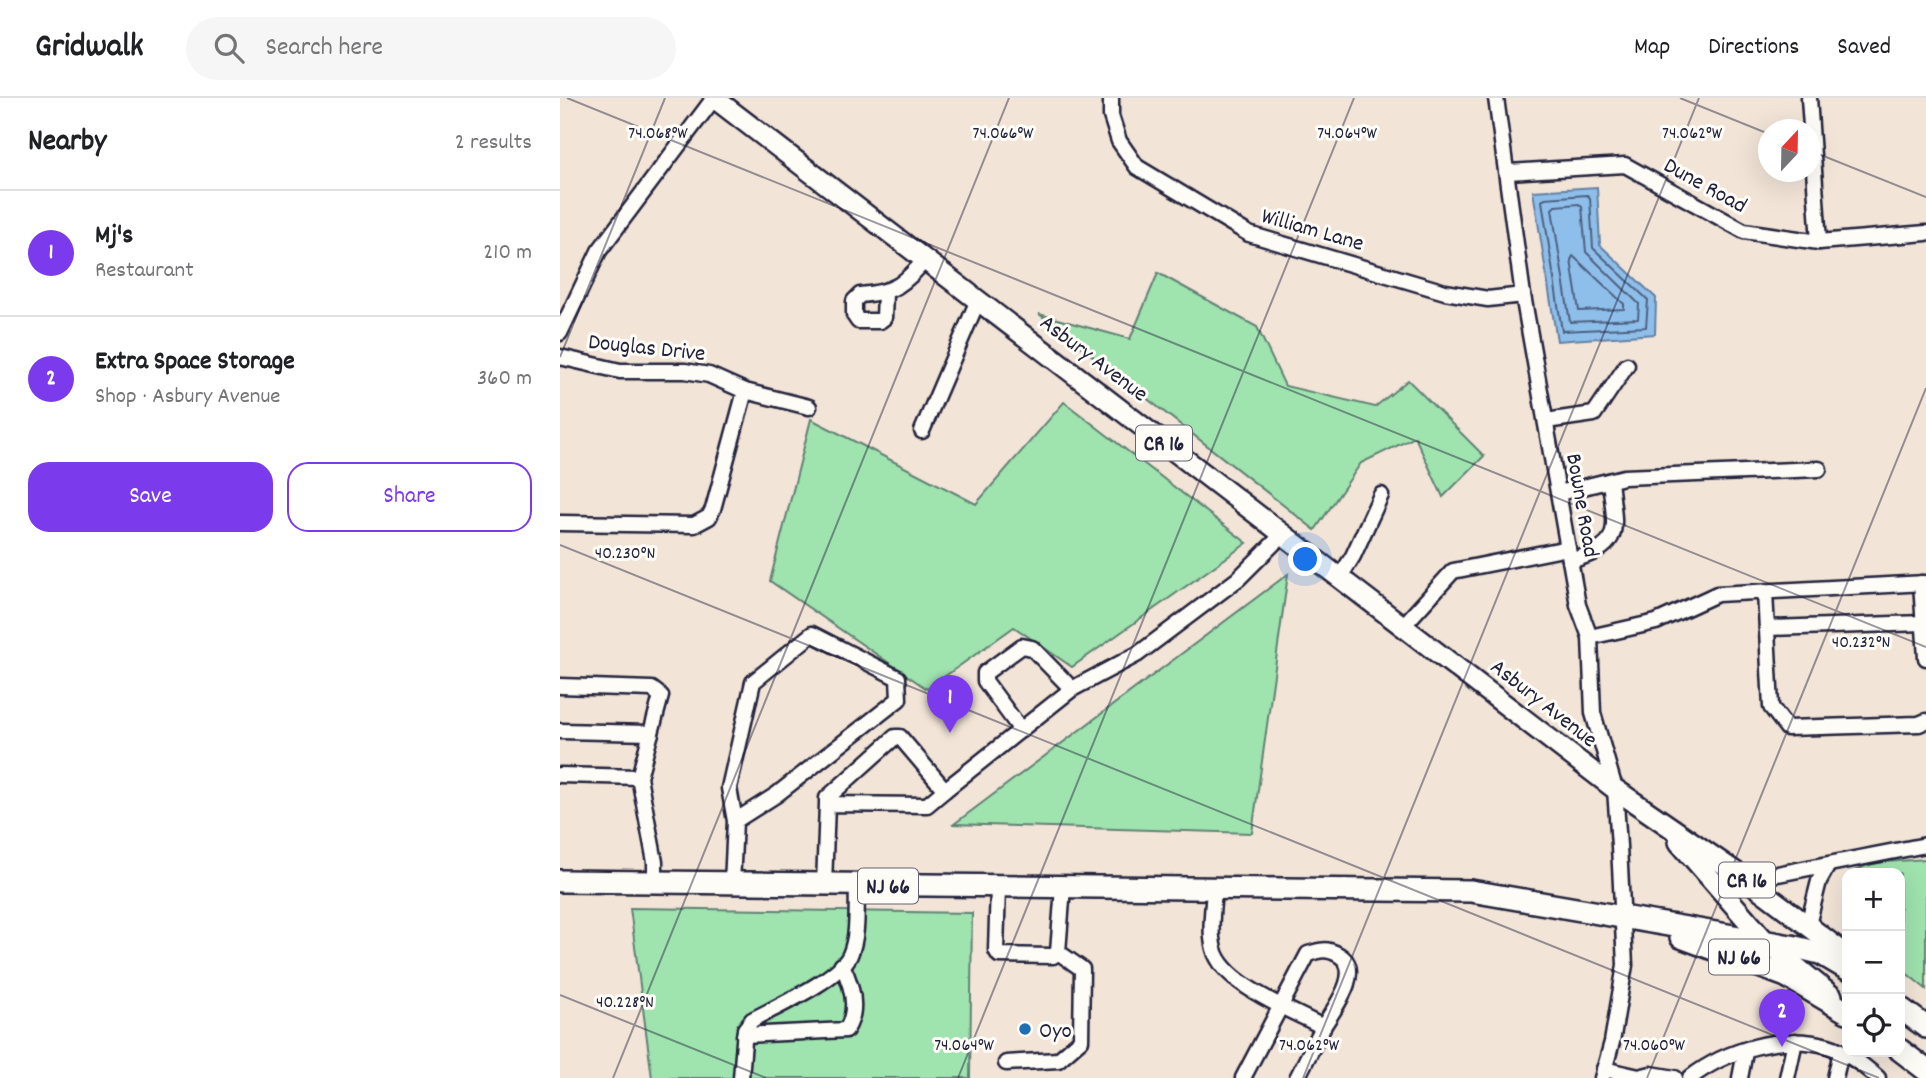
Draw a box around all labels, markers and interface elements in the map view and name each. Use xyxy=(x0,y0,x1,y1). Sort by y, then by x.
search box xyxy=(186,17,676,80)
text: Gridwalk xyxy=(35,25,144,72)
icon: search xyxy=(210,29,248,67)
text: Search here xyxy=(266,30,383,67)
text: Map xyxy=(1634,31,1670,65)
text: Directions xyxy=(1708,31,1799,65)
text: Saved xyxy=(1837,31,1891,65)
north arrow xyxy=(1758,119,1821,182)
text: Nearby xyxy=(28,122,106,165)
text: 74.068°W xyxy=(628,122,688,147)
text: 74.066°W xyxy=(973,122,1034,147)
text: 74.064°W xyxy=(1317,122,1377,147)
text: 74.062°W xyxy=(1662,122,1723,147)
text: 2 results xyxy=(455,127,532,160)
street label: Dune Road xyxy=(1657,151,1752,224)
street label: William Lane xyxy=(1257,201,1367,262)
text: Mj's xyxy=(95,218,133,255)
text: 1 xyxy=(48,237,54,270)
text: 210 m xyxy=(483,237,532,270)
text: Restaurant xyxy=(95,255,194,288)
street label: Asbury Avenue xyxy=(1032,308,1154,412)
street label: Douglas Drive xyxy=(586,327,707,372)
text: Extra Space Storage xyxy=(95,344,295,381)
text: 2 xyxy=(46,363,56,396)
text: 360 m xyxy=(477,363,532,396)
text: Shop · Asbury Avenue xyxy=(95,381,280,414)
road number: CR 16 xyxy=(1136,426,1192,460)
street label: Bowne Road xyxy=(1555,451,1606,560)
button: Save xyxy=(28,462,273,532)
button: Share xyxy=(287,462,532,532)
text: 40.230°N xyxy=(595,542,655,567)
your location xyxy=(1288,542,1322,576)
text: 40.232°N xyxy=(1832,631,1890,656)
street label: Asbury Avenue xyxy=(1482,652,1603,757)
pin: 1 xyxy=(927,675,973,733)
road number: CR 16 xyxy=(1719,862,1775,898)
road number: NJ 66 xyxy=(858,868,918,904)
map controls xyxy=(1842,868,1905,1057)
button: + xyxy=(1842,868,1905,931)
button: − xyxy=(1842,931,1905,994)
road number: NJ 66 xyxy=(1709,940,1769,974)
pin: 2 xyxy=(1759,989,1805,1047)
text: 40.228°N xyxy=(596,991,654,1016)
button: locate xyxy=(1842,994,1905,1057)
place label: Oyo xyxy=(1039,1016,1072,1049)
marker: Oyo xyxy=(1017,1021,1033,1037)
text: 74.064°W xyxy=(934,1034,994,1059)
text: 74.062°W xyxy=(1279,1034,1340,1059)
text: 74.060°W xyxy=(1623,1034,1686,1059)

